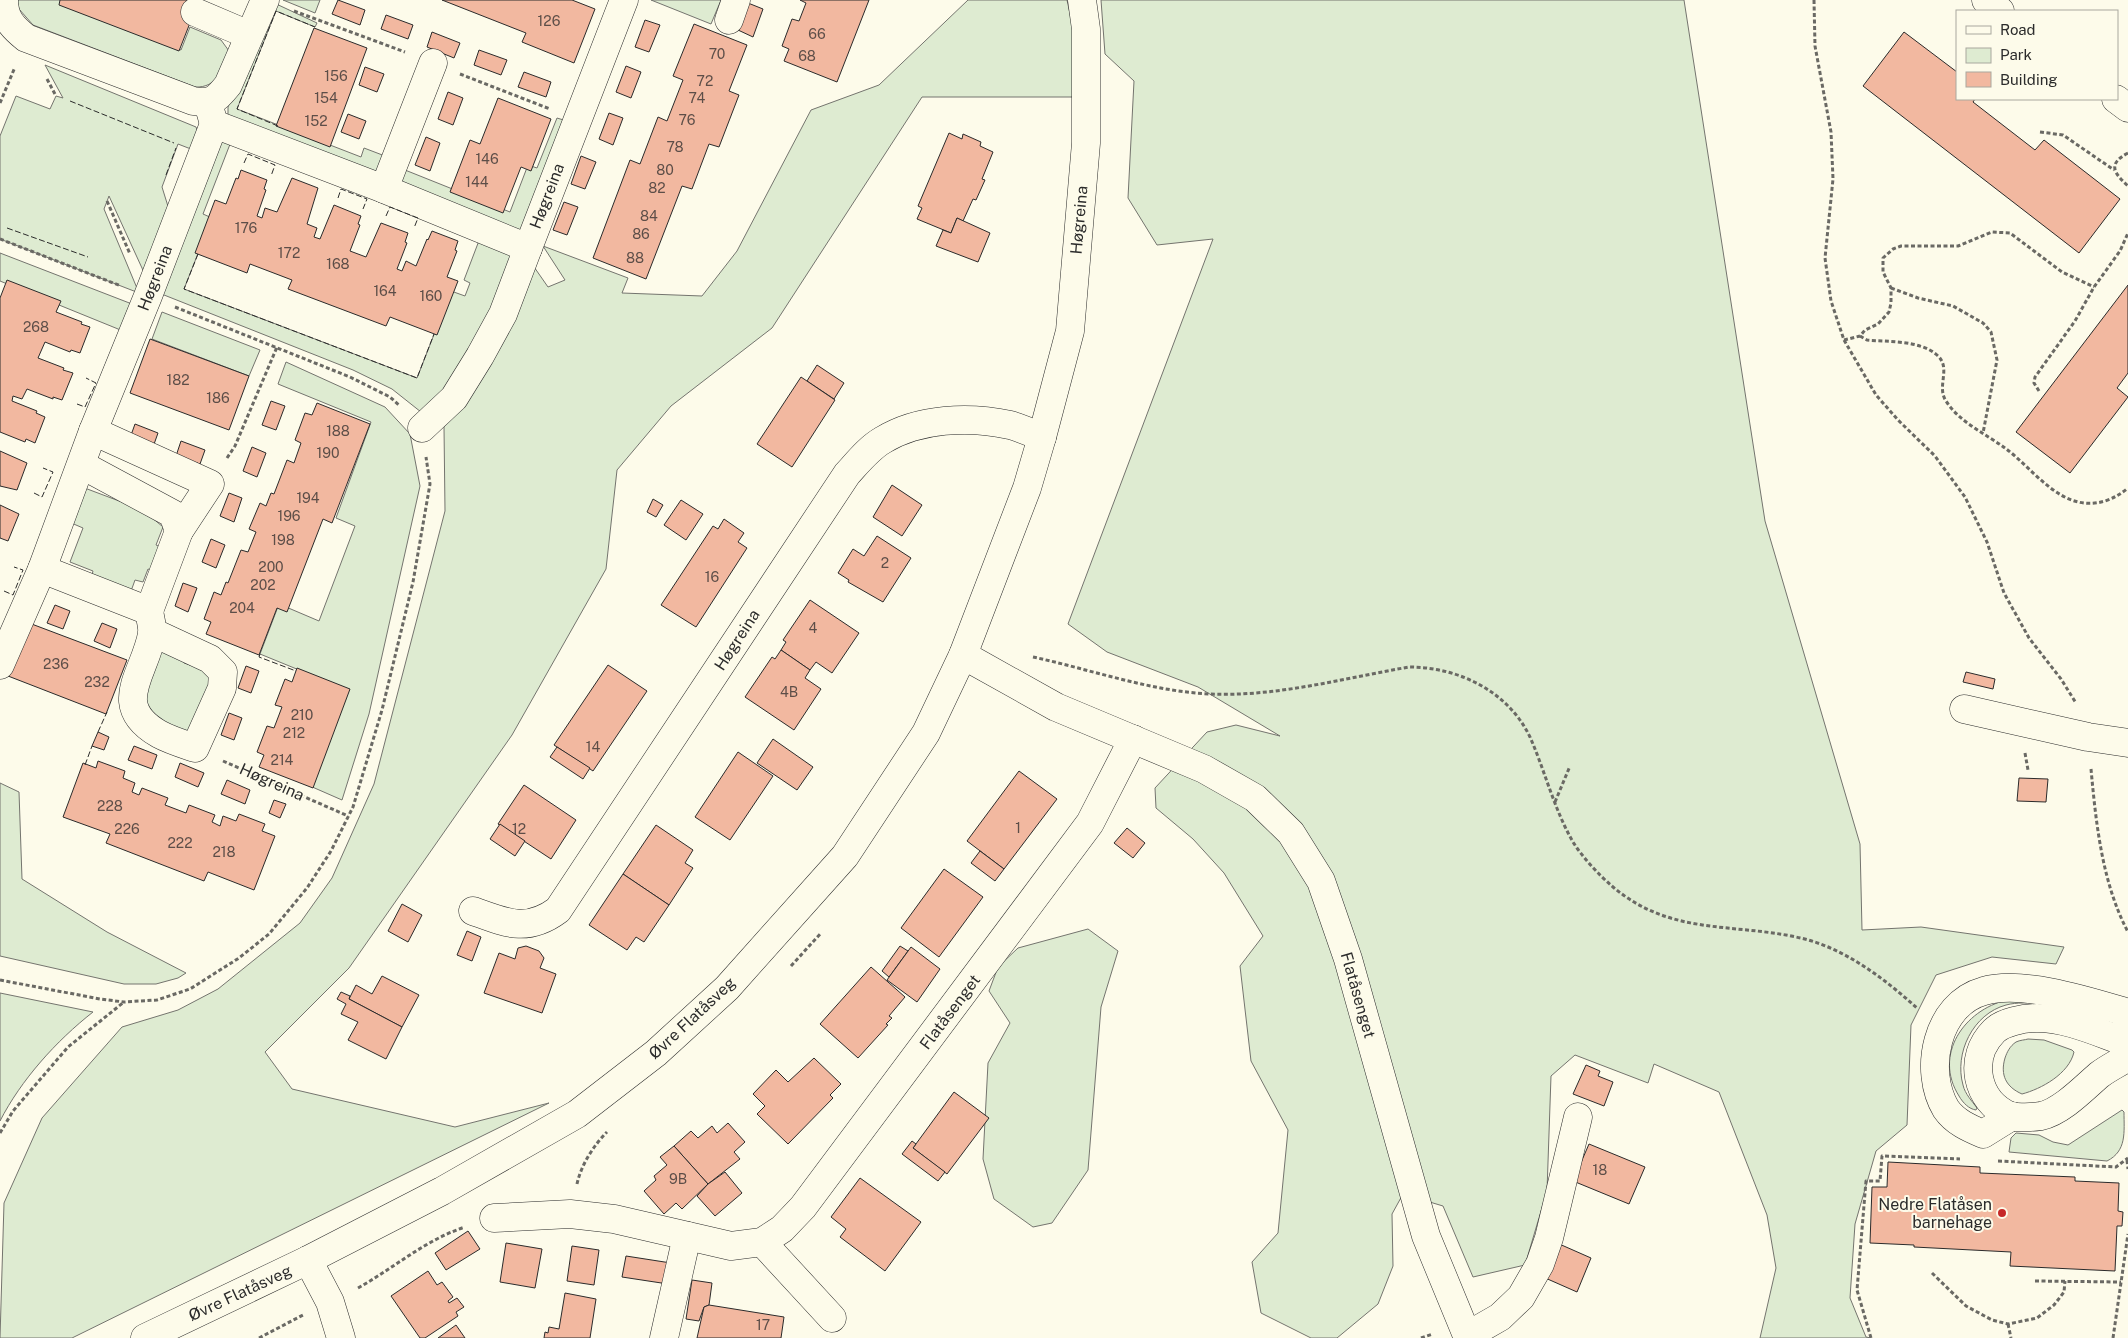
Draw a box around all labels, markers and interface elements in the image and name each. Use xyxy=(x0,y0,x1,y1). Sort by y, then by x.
legend xyxy=(1956,10,2118,100)
house number: 126 xyxy=(538,13,561,29)
text: Road xyxy=(2000,21,2036,38)
house number: 66 xyxy=(808,26,826,42)
house number: 70 xyxy=(709,46,725,62)
text: Park xyxy=(2000,46,2032,63)
house number: 68 xyxy=(798,48,816,64)
house number: 156 xyxy=(324,68,348,84)
text: Building xyxy=(2000,71,2058,88)
house number: 72 xyxy=(697,73,713,89)
house number: 154 xyxy=(314,90,338,106)
house number: 74 xyxy=(689,90,706,106)
house number: 76 xyxy=(679,112,696,128)
house number: 152 xyxy=(304,113,328,129)
house number: 78 xyxy=(666,139,684,155)
house number: 146 xyxy=(475,151,499,167)
street label: Høgreina xyxy=(526,161,568,231)
house number: 80 xyxy=(656,162,674,178)
house number: 144 xyxy=(465,174,489,190)
house number: 82 xyxy=(648,180,666,196)
street label: Høgreina xyxy=(1067,185,1091,255)
house number: 84 xyxy=(640,208,658,224)
house number: 176 xyxy=(235,220,258,236)
house number: 86 xyxy=(632,226,650,242)
street label: Høgreina xyxy=(134,243,176,313)
house number: 172 xyxy=(278,245,300,261)
house number: 88 xyxy=(626,250,644,266)
house number: 168 xyxy=(326,256,350,272)
house number: 164 xyxy=(373,283,397,299)
house number: 160 xyxy=(420,288,442,304)
house number: 268 xyxy=(23,319,49,335)
house number: 182 xyxy=(166,372,190,388)
house number: 186 xyxy=(206,390,230,406)
house number: 188 xyxy=(326,423,350,439)
house number: 190 xyxy=(317,445,339,461)
house number: 194 xyxy=(296,490,320,506)
house number: 196 xyxy=(277,508,301,524)
house number: 198 xyxy=(271,532,295,548)
house number: 2 xyxy=(881,555,889,571)
house number: 200 xyxy=(258,559,284,575)
house number: 16 xyxy=(705,569,719,585)
house number: 202 xyxy=(250,577,276,593)
house number: 204 xyxy=(229,600,255,616)
street label: Høgreina xyxy=(710,606,764,674)
house number: 4 xyxy=(809,620,818,636)
house number: 236 xyxy=(43,656,69,672)
house number: 232 xyxy=(84,674,110,690)
house number: 4B xyxy=(780,684,798,700)
house number: 210 xyxy=(291,707,313,723)
house number: 212 xyxy=(283,725,305,741)
house number: 14 xyxy=(586,739,600,755)
house number: 214 xyxy=(271,752,294,768)
street label: Høgreina xyxy=(237,759,307,805)
house number: 228 xyxy=(97,798,123,814)
house number: 1 xyxy=(1015,820,1021,836)
house number: 226 xyxy=(114,821,140,837)
house number: 12 xyxy=(512,821,526,837)
house number: 222 xyxy=(167,835,193,851)
house number: 218 xyxy=(212,844,236,860)
street label: Flatåsenget xyxy=(1337,950,1379,1040)
street label: Flatåsenget xyxy=(916,971,984,1053)
street label: Øvre Flatåsveg xyxy=(645,973,739,1063)
house number: 18 xyxy=(1593,1162,1607,1178)
house number: 9B xyxy=(669,1171,687,1187)
place label: Nedre Flatåsen barnehage xyxy=(1878,1195,1992,1232)
marker: Nedre Flatåsen barnehage xyxy=(1996,1207,2008,1219)
street label: Øvre Flatåsveg xyxy=(185,1261,295,1325)
house number: 17 xyxy=(756,1317,770,1333)

